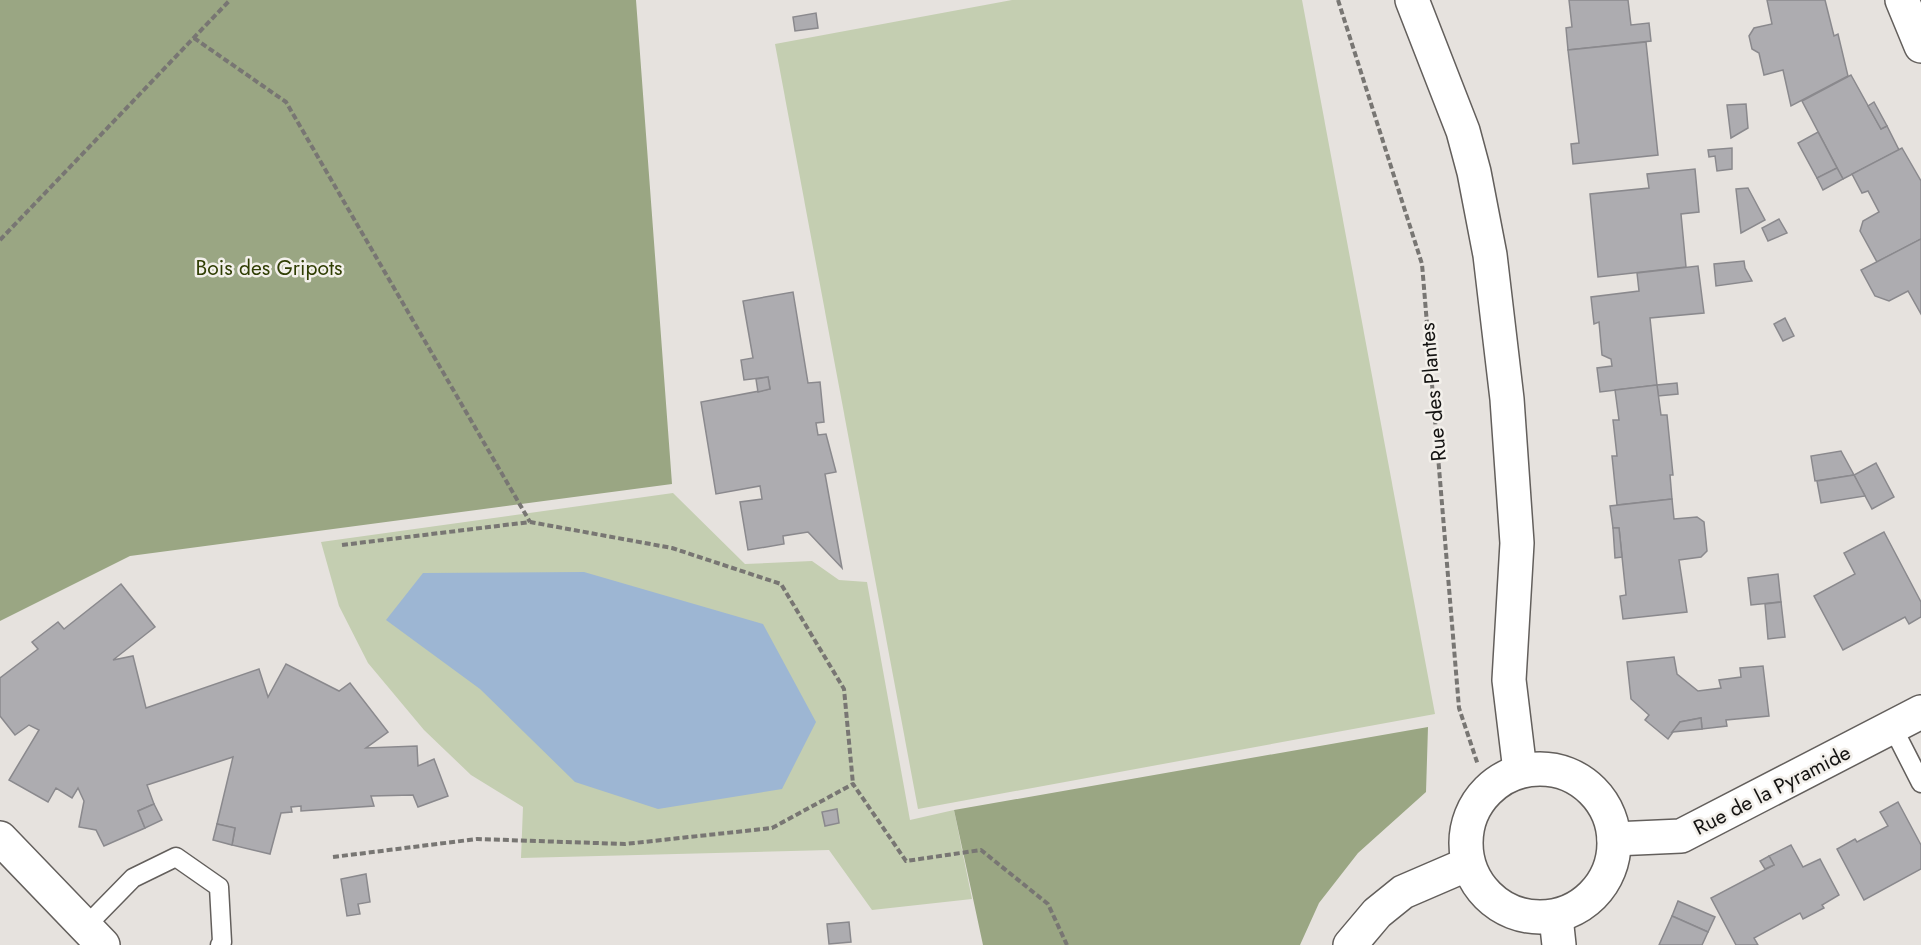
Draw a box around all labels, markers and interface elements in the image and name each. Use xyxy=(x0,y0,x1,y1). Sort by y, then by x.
park label: Bois des Gripots xyxy=(196,253,342,283)
street label: Rue des Plantes xyxy=(1412,321,1454,463)
street label: Rue de la Pyramide xyxy=(1688,737,1856,843)

